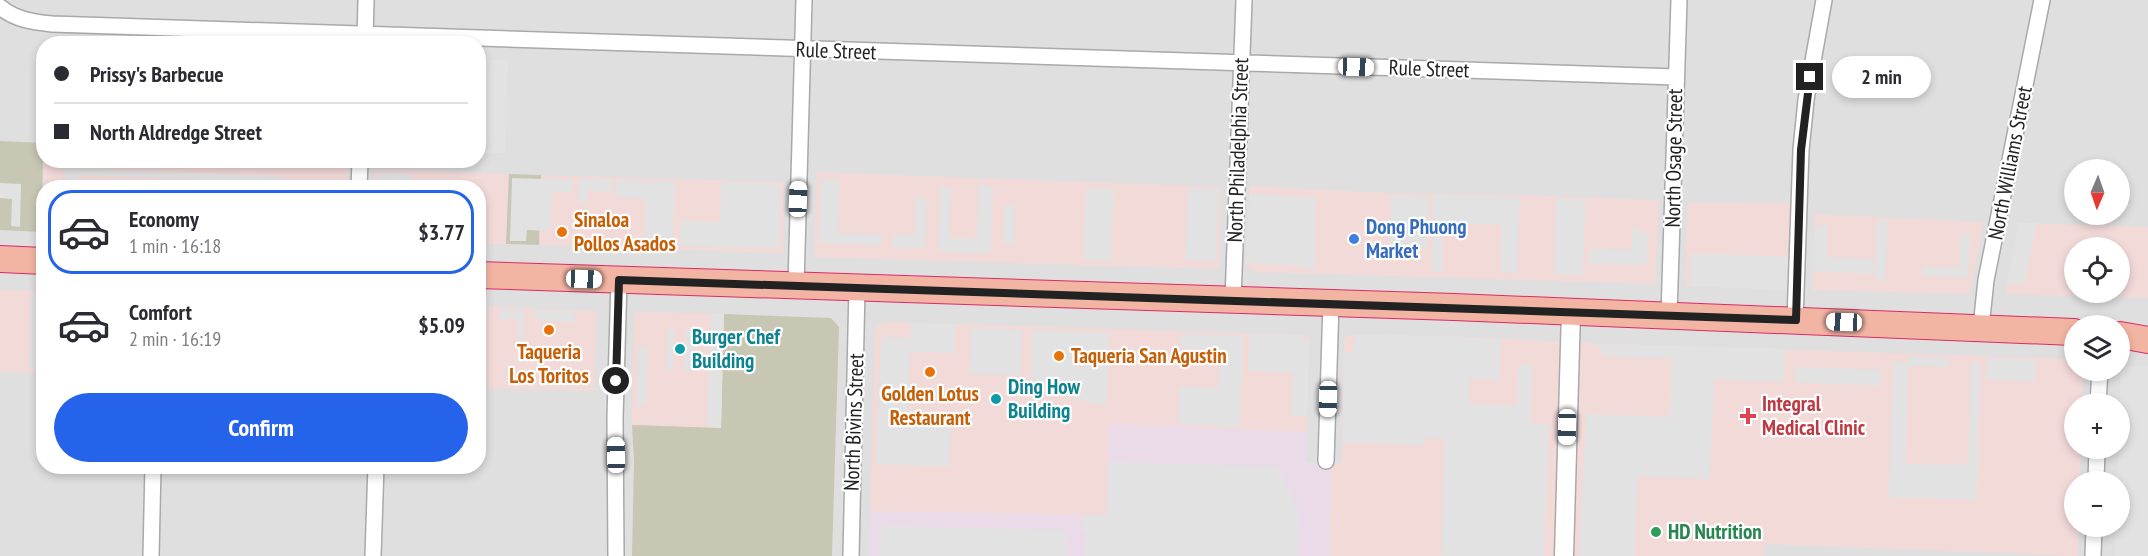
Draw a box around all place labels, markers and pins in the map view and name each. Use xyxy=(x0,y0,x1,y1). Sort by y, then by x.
place label: Sinaloa Pollos Asados xyxy=(574,206,676,257)
place label: Dong Phuong Market xyxy=(1366,213,1467,264)
marker: Sinaloa Pollos Asados xyxy=(555,225,569,239)
marker: Dong Phuong Market xyxy=(1347,232,1361,246)
marker: Taqueria Los Toritos xyxy=(542,323,556,337)
place label: Burger Chef Building xyxy=(692,323,781,374)
place label: Taqueria Los Toritos xyxy=(509,338,589,389)
marker: Burger Chef Building xyxy=(673,342,687,356)
place label: Taqueria San Agustin xyxy=(1071,342,1227,369)
marker: Taqueria San Agustin xyxy=(1052,349,1066,363)
marker: Golden Lotus Restaurant xyxy=(923,365,937,379)
place label: Ding How Building xyxy=(1008,373,1080,424)
place label: Golden Lotus Restaurant xyxy=(881,380,979,431)
place label: Integral Medical Clinic xyxy=(1762,390,1866,441)
marker: Ding How Building xyxy=(989,392,1003,406)
marker: Integral Medical Clinic xyxy=(1739,407,1757,425)
place label: HD Nutrition xyxy=(1668,518,1762,545)
marker: HD Nutrition xyxy=(1649,525,1663,539)

